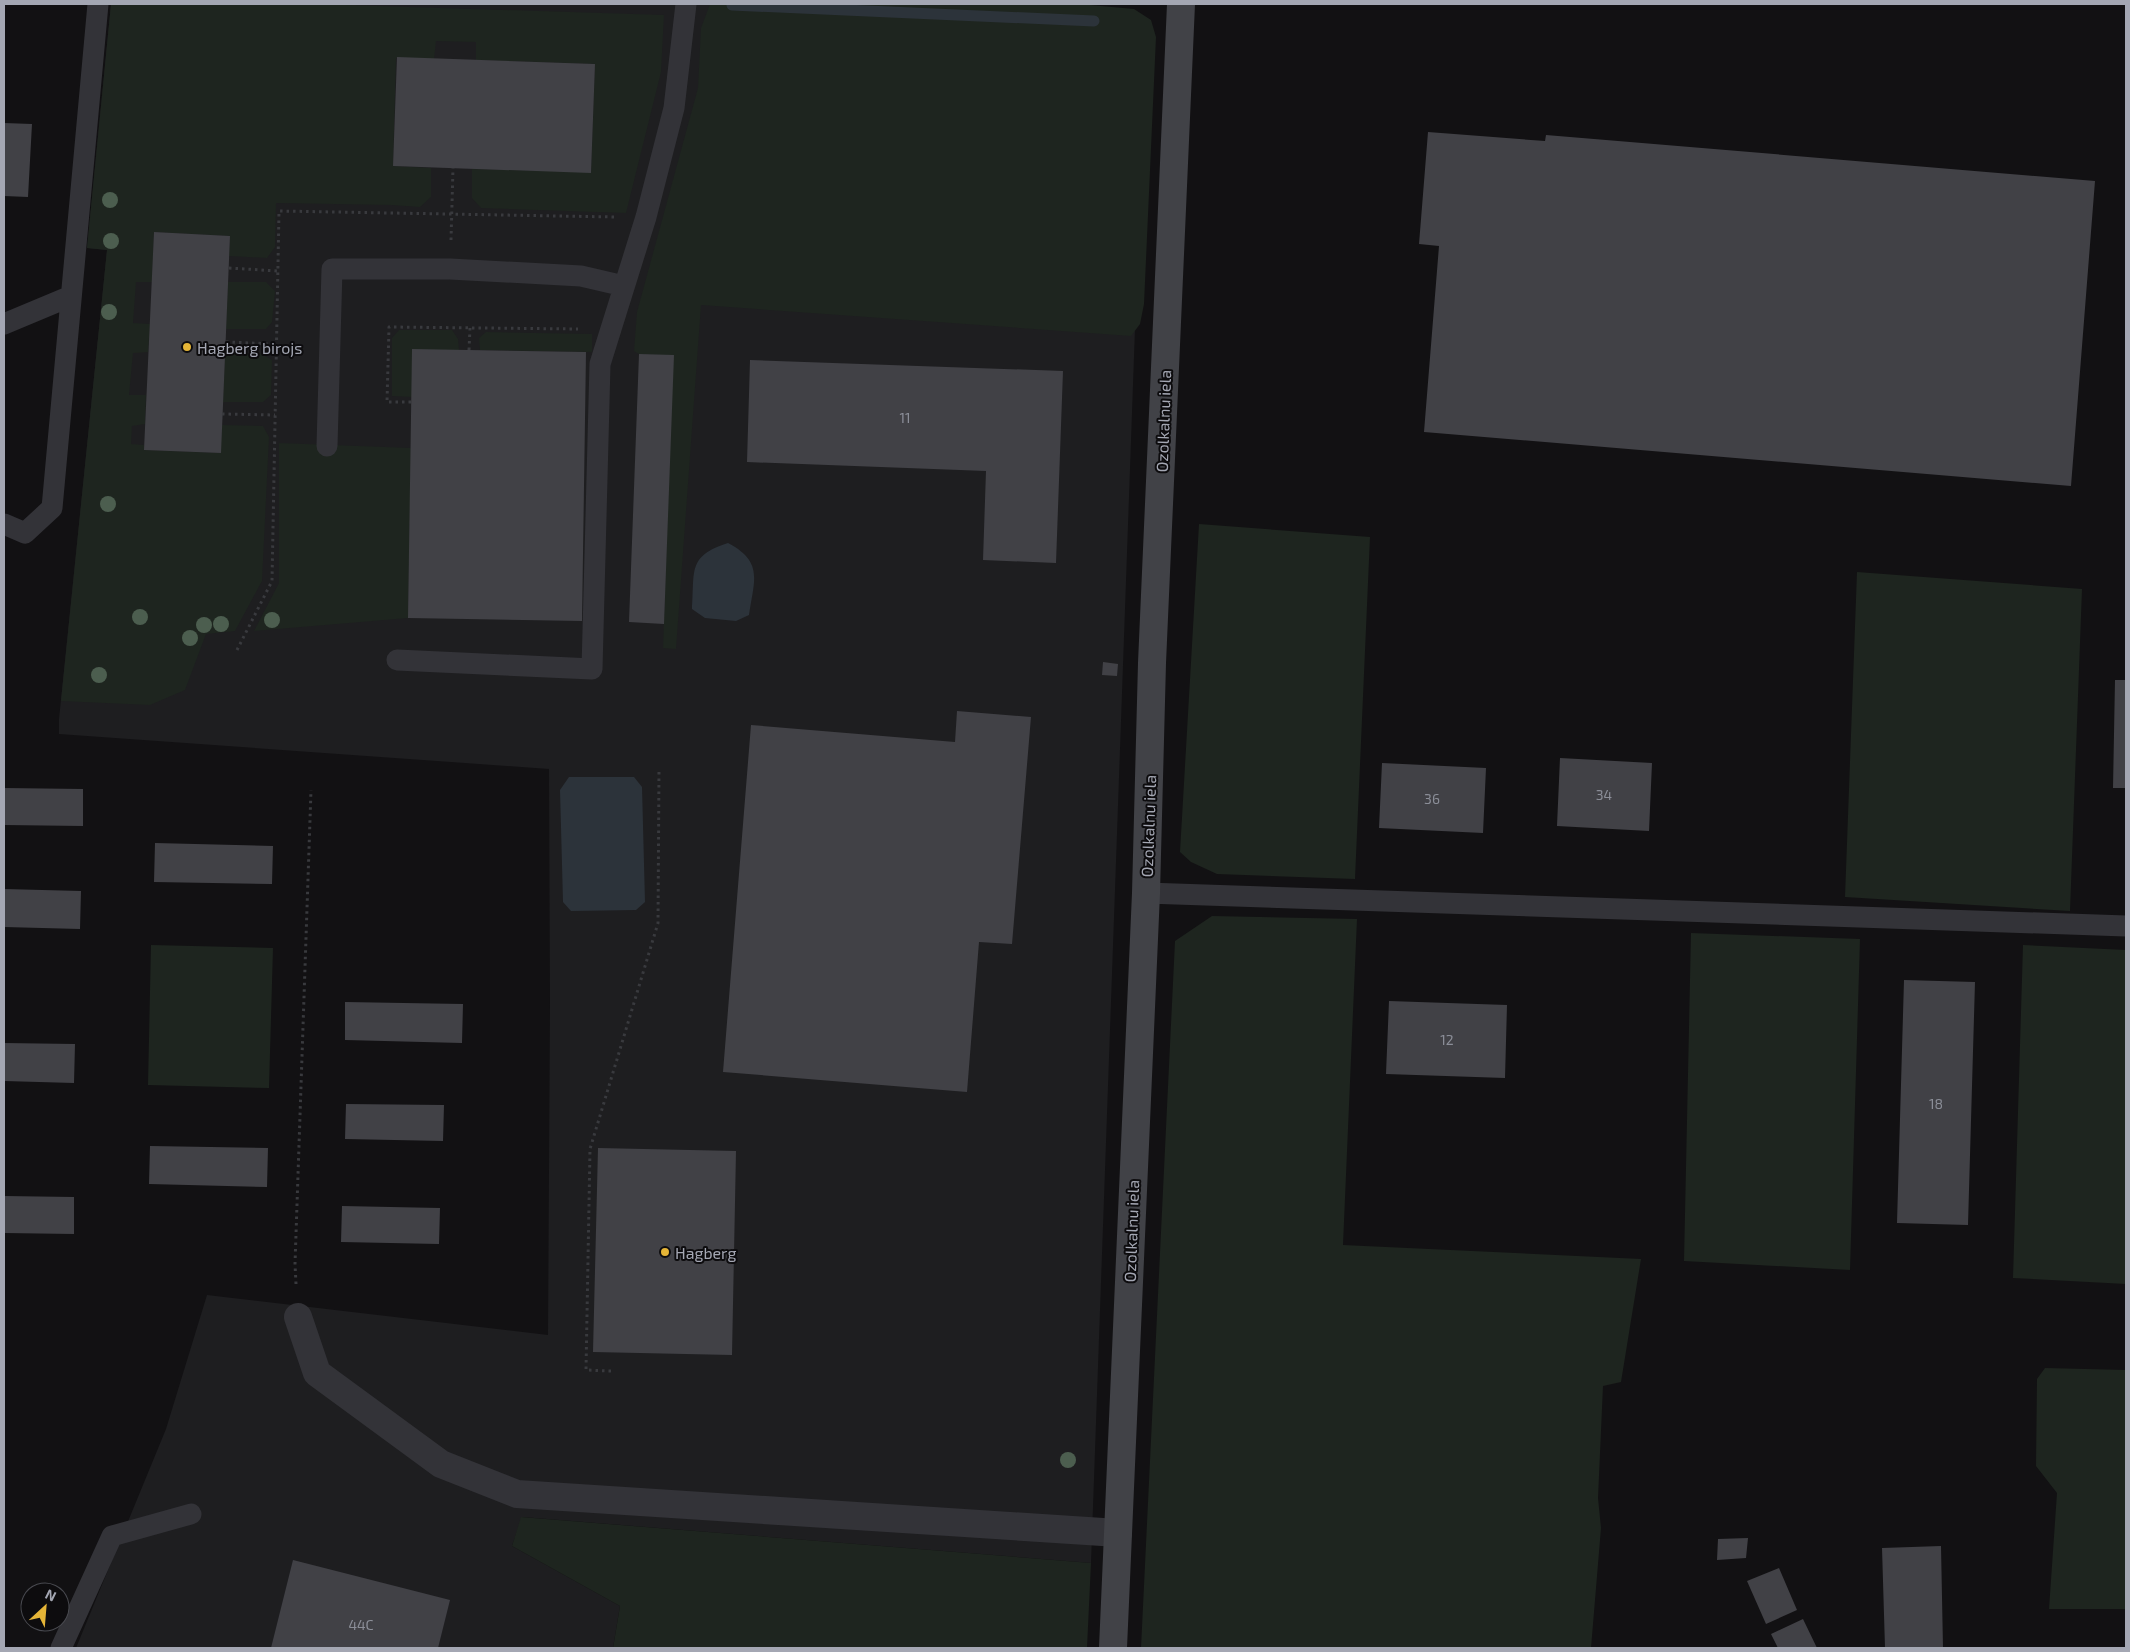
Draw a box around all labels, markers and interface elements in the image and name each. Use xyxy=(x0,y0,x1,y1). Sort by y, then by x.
place label: Hagberg birojs xyxy=(197,338,302,358)
marker: Hagberg birojs xyxy=(181,341,193,353)
street label: Ozolkalnu iela xyxy=(1152,369,1174,473)
house number: 11 xyxy=(899,409,911,426)
street label: Ozolkalnu iela xyxy=(1137,774,1159,878)
house number: 34 xyxy=(1596,786,1612,803)
house number: 36 xyxy=(1424,790,1440,807)
house number: 12 xyxy=(1440,1031,1454,1048)
house number: 18 xyxy=(1929,1095,1943,1112)
street label: Ozolkalnu iela xyxy=(1120,1179,1142,1283)
place label: Hagberg xyxy=(675,1243,736,1262)
marker: Hagberg xyxy=(659,1246,671,1258)
north arrow xyxy=(20,1582,70,1632)
text: N xyxy=(43,1585,59,1605)
house number: 44C xyxy=(348,1616,374,1633)

